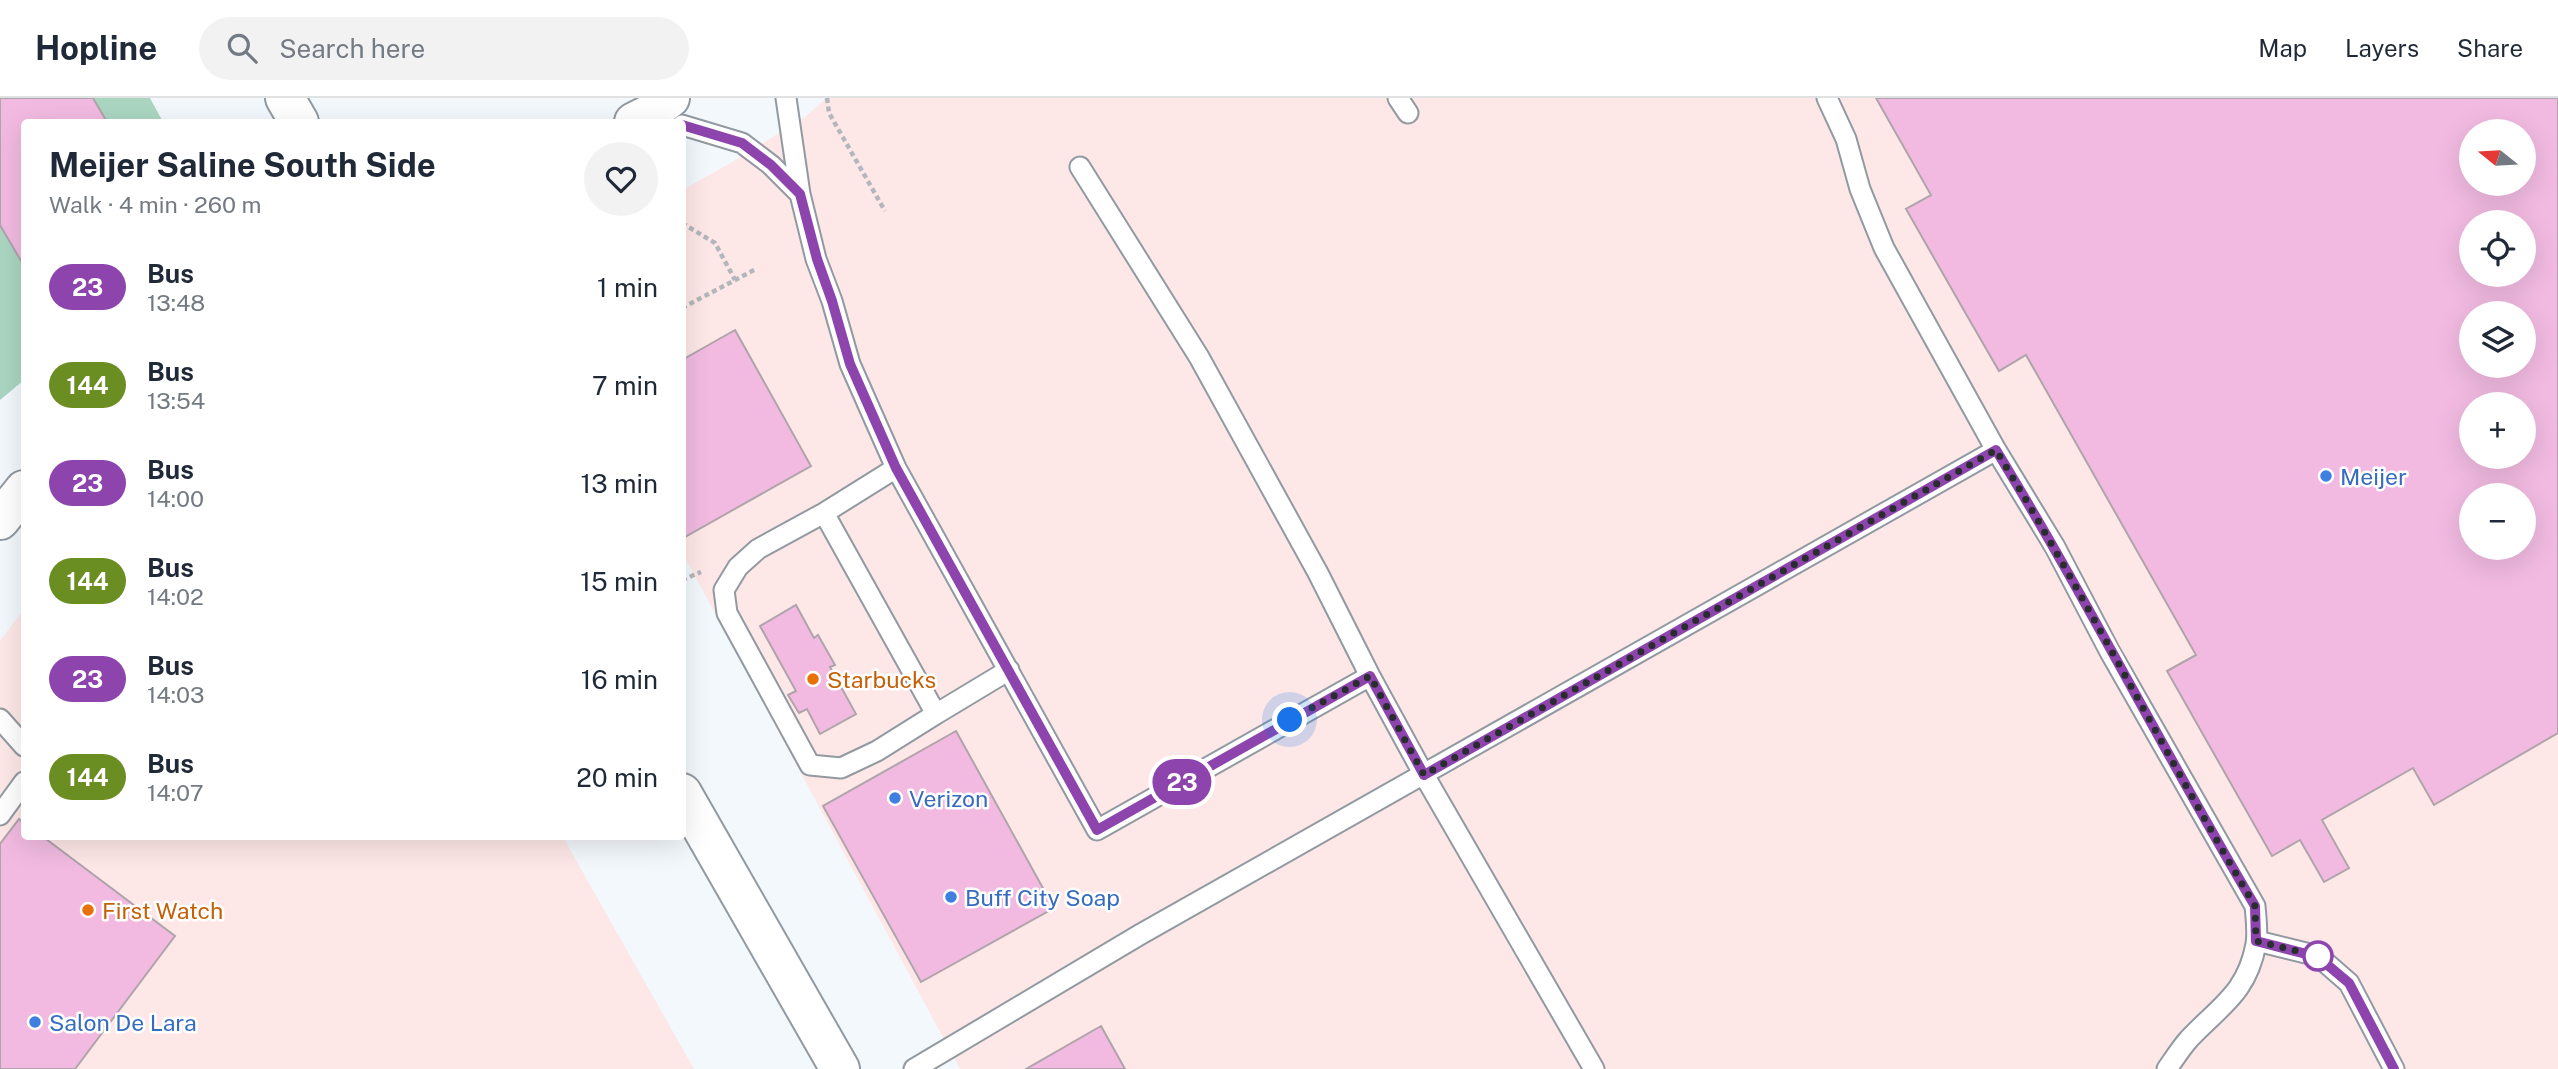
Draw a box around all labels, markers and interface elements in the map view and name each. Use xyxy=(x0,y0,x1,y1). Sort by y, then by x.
search box xyxy=(199,17,689,80)
text: Hopline xyxy=(35,29,157,67)
icon: search xyxy=(223,29,261,67)
text: Search here xyxy=(279,33,425,64)
text: Map xyxy=(2258,34,2307,62)
text: Layers xyxy=(2345,34,2419,62)
text: Share xyxy=(2457,34,2523,62)
north arrow xyxy=(2459,119,2536,196)
map controls xyxy=(2459,119,2536,560)
button: heart xyxy=(584,142,658,216)
text: Meijer Saline South Side xyxy=(49,146,436,184)
text: Walk · 4 min · 260 m xyxy=(49,191,262,218)
button: locate xyxy=(2459,210,2536,287)
text: Bus xyxy=(147,258,194,289)
text: 1 min xyxy=(597,272,658,303)
text: 23 xyxy=(72,273,103,301)
text: 13:48 xyxy=(147,289,205,316)
button: layers xyxy=(2459,301,2536,378)
text: Bus xyxy=(147,356,194,387)
text: 7 min xyxy=(592,370,658,401)
text: 144 xyxy=(67,371,108,399)
text: 13:54 xyxy=(147,387,205,414)
button: + xyxy=(2459,392,2536,469)
text: Bus xyxy=(147,454,194,485)
place label: Meijer xyxy=(2340,463,2407,490)
text: 13 min xyxy=(581,468,658,499)
marker: Meijer xyxy=(2318,468,2334,484)
text: 23 xyxy=(72,469,103,497)
button: − xyxy=(2459,483,2536,560)
text: 14:00 xyxy=(147,485,204,512)
text: Bus xyxy=(147,552,194,583)
text: 15 min xyxy=(580,566,658,597)
text: 144 xyxy=(67,567,108,595)
text: 14:02 xyxy=(147,583,204,610)
text: Bus xyxy=(147,650,194,681)
text: 16 min xyxy=(581,664,658,695)
text: 23 xyxy=(72,665,103,693)
place label: Starbucks xyxy=(827,666,936,693)
marker: Starbucks xyxy=(805,671,821,687)
text: 14:03 xyxy=(147,681,204,708)
your location xyxy=(1272,702,1307,737)
text: Bus xyxy=(147,748,194,779)
line badge: 23 xyxy=(1150,759,1214,805)
text: 20 min xyxy=(576,762,658,793)
text: 144 xyxy=(67,763,108,791)
text: 23 xyxy=(1166,768,1198,796)
text: 14:07 xyxy=(147,779,203,806)
place label: Verizon xyxy=(909,785,988,812)
marker: Verizon xyxy=(887,790,903,806)
place label: Buff City Soap xyxy=(965,884,1120,911)
marker: Buff City Soap xyxy=(943,889,959,905)
place label: First Watch xyxy=(102,897,223,924)
marker: First Watch xyxy=(80,902,96,918)
unlabelled marker xyxy=(2303,941,2333,971)
place label: Salon De Lara xyxy=(49,1009,197,1036)
marker: Salon De Lara xyxy=(27,1014,43,1030)

